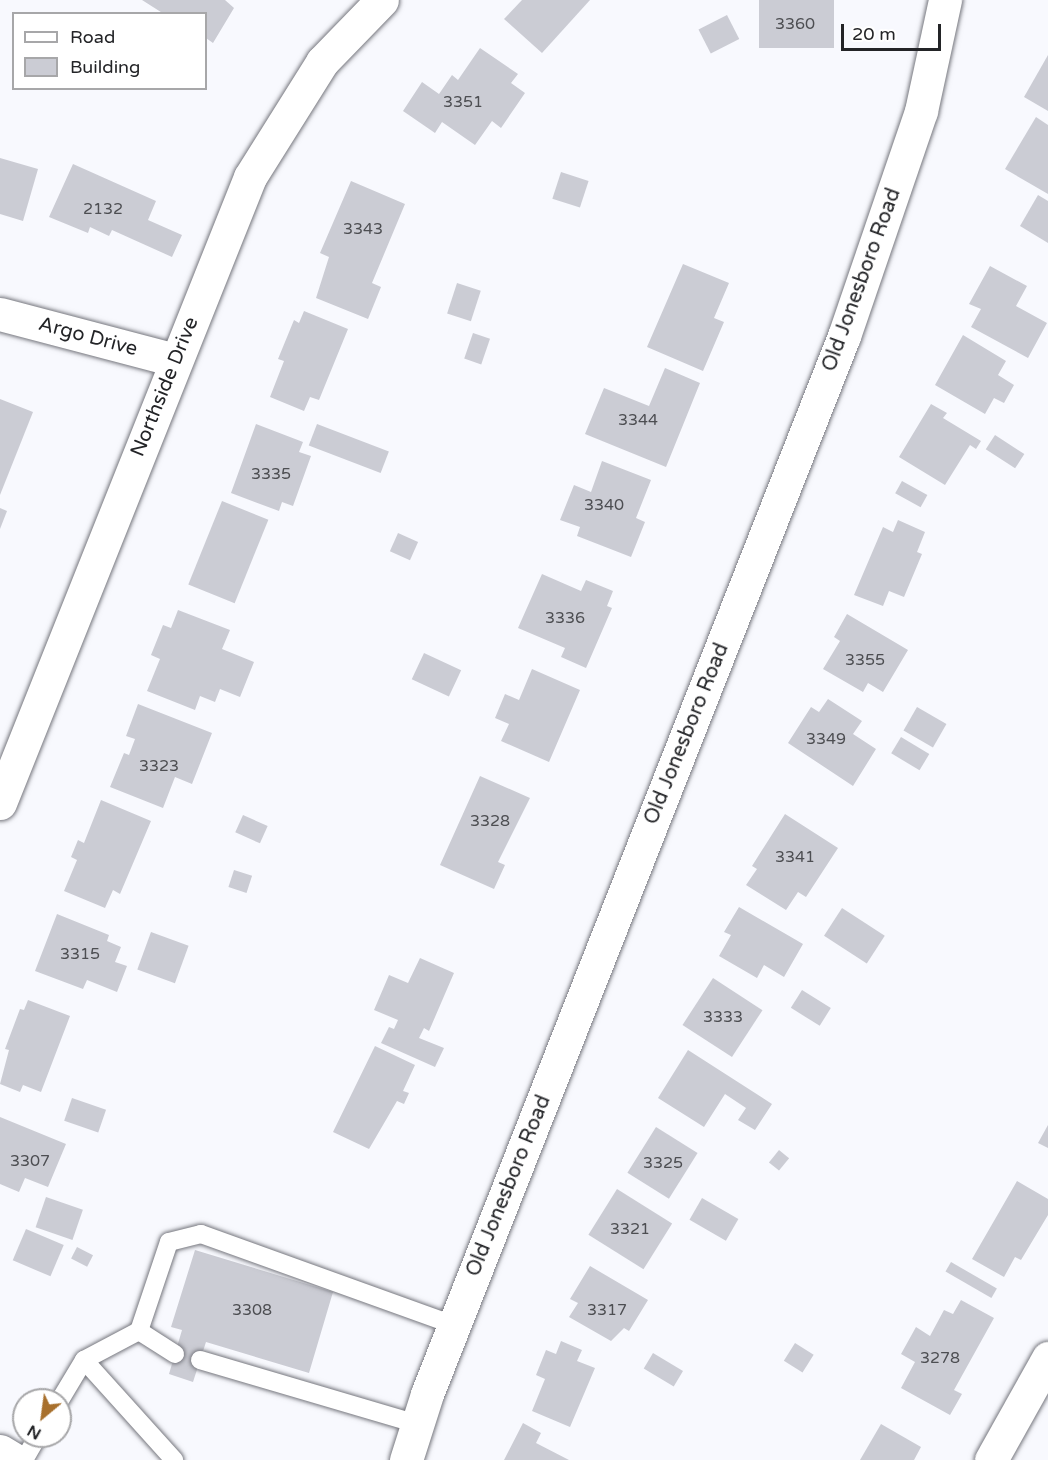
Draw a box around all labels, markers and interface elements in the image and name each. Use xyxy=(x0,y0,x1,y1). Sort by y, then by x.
legend xyxy=(12,12,207,90)
scale bar xyxy=(844,12,944,50)
house number: 3360 xyxy=(775,14,815,34)
text: 20 m xyxy=(852,23,896,45)
text: Road xyxy=(70,26,115,48)
text: Building xyxy=(70,56,140,78)
house number: 3351 xyxy=(443,92,483,112)
street label: Old Jonesboro Road xyxy=(818,185,906,375)
house number: 2132 xyxy=(83,199,123,219)
house number: 3343 xyxy=(343,219,383,239)
street label: Argo Drive xyxy=(36,312,140,362)
street label: Northside Drive xyxy=(126,314,204,460)
house number: 3344 xyxy=(618,410,658,430)
house number: 3335 xyxy=(251,464,291,484)
house number: 3340 xyxy=(584,495,624,515)
house number: 3336 xyxy=(545,608,585,628)
street label: Old Jonesboro Road xyxy=(640,640,734,828)
house number: 3355 xyxy=(845,650,885,670)
house number: 3349 xyxy=(806,729,846,749)
house number: 3323 xyxy=(139,756,179,776)
house number: 3328 xyxy=(470,811,510,831)
house number: 3341 xyxy=(775,847,815,867)
house number: 3315 xyxy=(60,944,100,964)
house number: 3333 xyxy=(703,1007,743,1027)
street label: Old Jonesboro Road xyxy=(462,1092,556,1280)
house number: 3307 xyxy=(10,1151,50,1171)
house number: 3325 xyxy=(643,1153,683,1173)
house number: 3321 xyxy=(610,1219,650,1239)
house number: 3308 xyxy=(232,1300,272,1320)
house number: 3317 xyxy=(587,1300,627,1320)
house number: 3278 xyxy=(920,1348,960,1368)
north arrow xyxy=(12,1388,72,1448)
text: N xyxy=(24,1420,45,1444)

